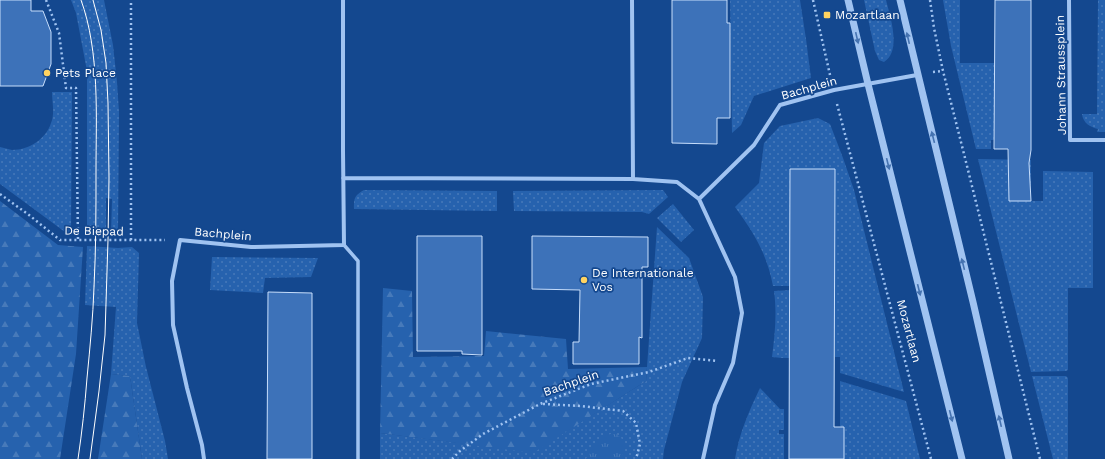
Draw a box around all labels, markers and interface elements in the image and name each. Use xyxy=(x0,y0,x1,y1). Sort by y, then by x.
place label: Mozartlaan xyxy=(835,8,900,22)
marker: Mozartlaan xyxy=(822,10,832,20)
street label: Johann Straussplein xyxy=(1053,15,1069,135)
one-way arrow xyxy=(905,31,911,44)
one-way arrow xyxy=(854,32,860,44)
place label: Pets Place xyxy=(55,66,116,80)
marker: Pets Place xyxy=(42,68,52,78)
street label: Bachplein xyxy=(779,73,839,103)
one-way arrow xyxy=(929,131,935,144)
one-way arrow xyxy=(885,158,891,170)
street label: De Biepad xyxy=(64,223,124,239)
street label: Bachplein xyxy=(194,225,252,243)
one-way arrow xyxy=(960,257,966,270)
place label: De Internationale Vos xyxy=(592,266,694,294)
marker: De Internationale Vos xyxy=(579,275,589,285)
one-way arrow xyxy=(917,284,923,297)
street label: Mozartlaan xyxy=(894,298,924,364)
street label: Bachplein xyxy=(542,367,600,399)
one-way arrow xyxy=(948,411,954,423)
one-way arrow xyxy=(997,415,1003,427)

